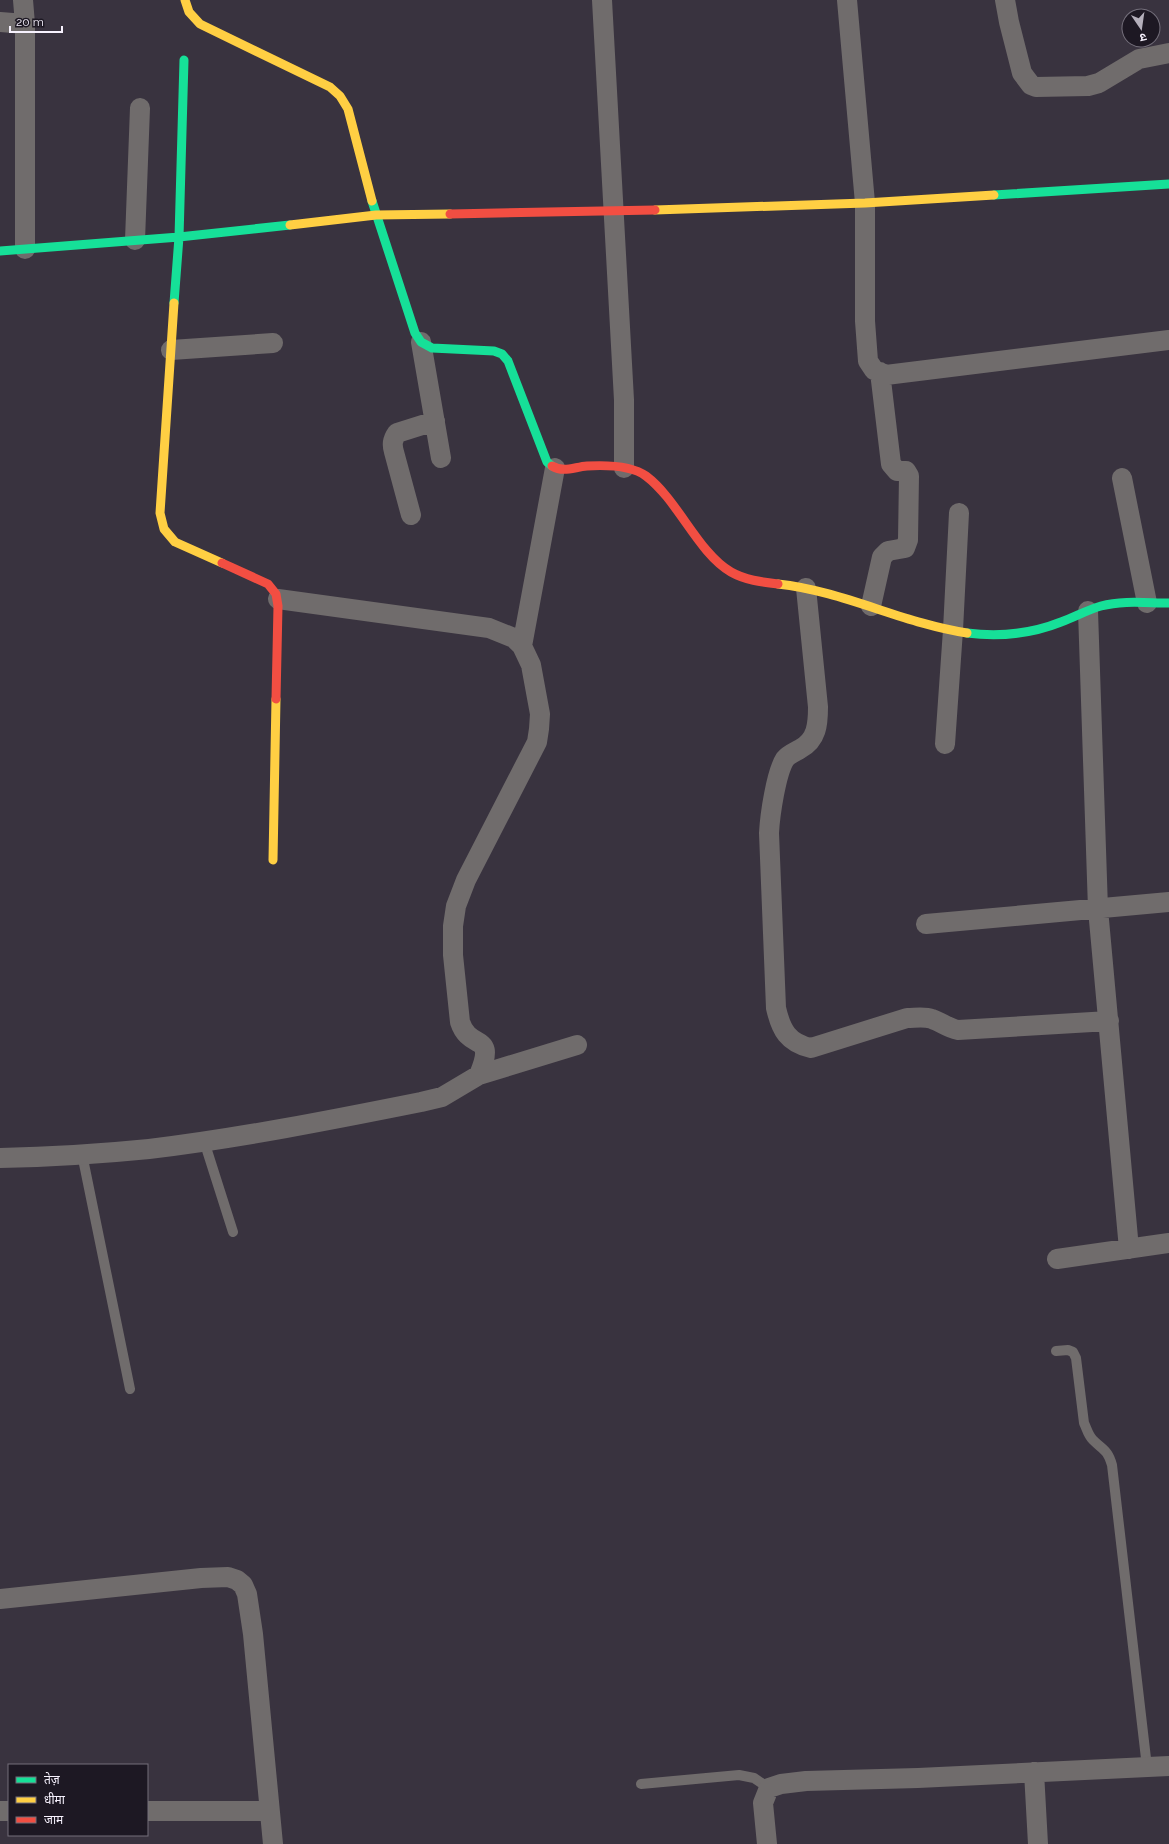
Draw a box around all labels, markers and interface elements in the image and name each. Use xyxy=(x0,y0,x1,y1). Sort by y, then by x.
scale bar xyxy=(10,8,62,34)
north arrow xyxy=(1121,8,1161,48)
text: 20 m xyxy=(16,15,44,29)
text: उ xyxy=(1138,30,1148,44)
legend xyxy=(8,1764,148,1836)
text: तेज़ xyxy=(44,1772,61,1787)
text: धीमा xyxy=(44,1792,66,1807)
text: जाम xyxy=(44,1813,64,1827)

